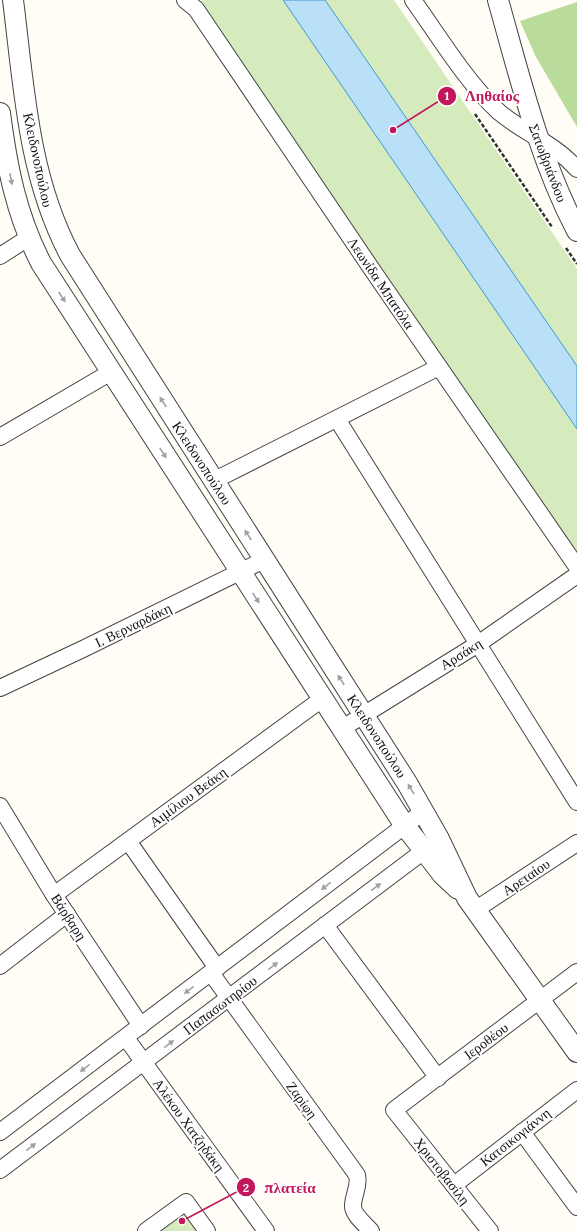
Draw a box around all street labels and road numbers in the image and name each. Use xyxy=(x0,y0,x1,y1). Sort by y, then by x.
street label: Κλειδονοπούλου xyxy=(19,111,57,209)
street label: Σατωβριάνδου xyxy=(525,121,571,205)
street label: Λεωνίδα Μπατόλα xyxy=(343,233,419,333)
street label: Κλειδονοπούλου xyxy=(168,418,236,508)
street label: Ι. Βερναρδάκη xyxy=(92,599,174,651)
street label: Αρσάκη xyxy=(437,634,485,674)
street label: Κλειδονοπούλου xyxy=(343,691,411,781)
street label: Αιμίλιου Βεάκη xyxy=(146,763,230,831)
street label: Αρεταίου xyxy=(499,855,553,899)
street label: Βάρβαρη xyxy=(47,890,91,944)
street label: Παπασωτηρίου xyxy=(180,971,261,1039)
street label: Ιεροθέου xyxy=(460,1018,512,1064)
street label: Αλέκου Χατζηδάκη xyxy=(149,1075,229,1175)
street label: Ζαρίφη xyxy=(282,1078,322,1122)
street label: Κατσικογιάννη xyxy=(476,1104,554,1170)
street label: Χριστοβασίλη xyxy=(410,1134,474,1208)

